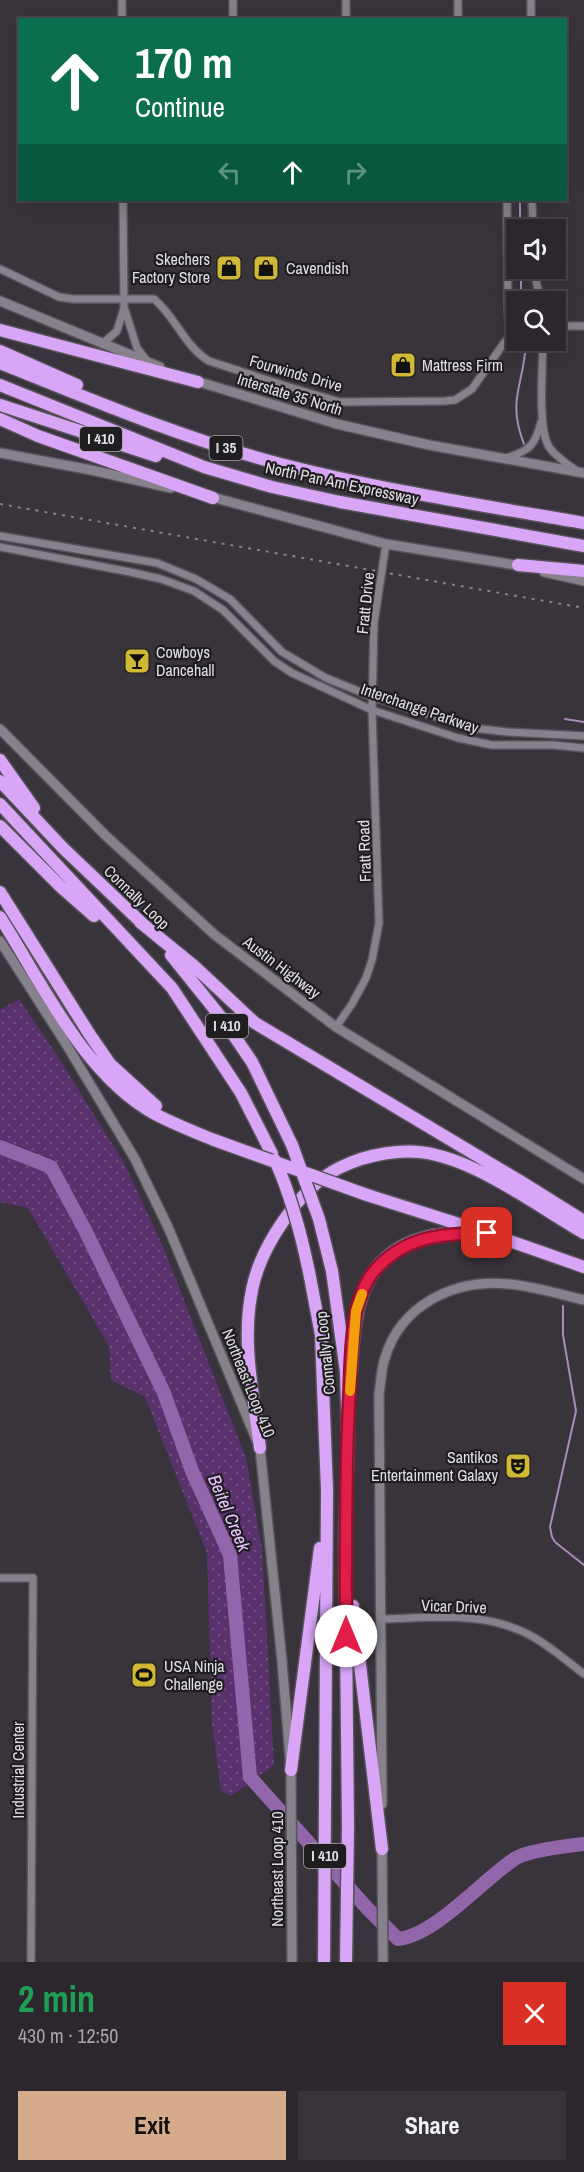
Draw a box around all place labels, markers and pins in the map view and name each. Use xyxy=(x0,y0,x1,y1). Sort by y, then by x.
place label: Skechers Factory Store xyxy=(132,248,210,288)
shop icon: Skechers Factory Store xyxy=(214,253,244,283)
shop icon: Cavendish xyxy=(251,253,281,283)
place label: Cavendish xyxy=(286,257,349,279)
shop icon: Mattress Firm xyxy=(388,350,418,380)
place label: Mattress Firm xyxy=(422,354,503,376)
place label: Cowboys Dancehall xyxy=(156,641,214,681)
bar icon: Cowboys Dancehall xyxy=(122,646,152,676)
pin xyxy=(461,1207,512,1258)
place label: Santikos Entertainment Galaxy xyxy=(371,1446,498,1486)
theatre icon: Santikos Entertainment Galaxy xyxy=(503,1451,533,1481)
place label: USA Ninja Challenge xyxy=(164,1655,225,1695)
sports icon: USA Ninja Challenge xyxy=(129,1660,159,1690)

